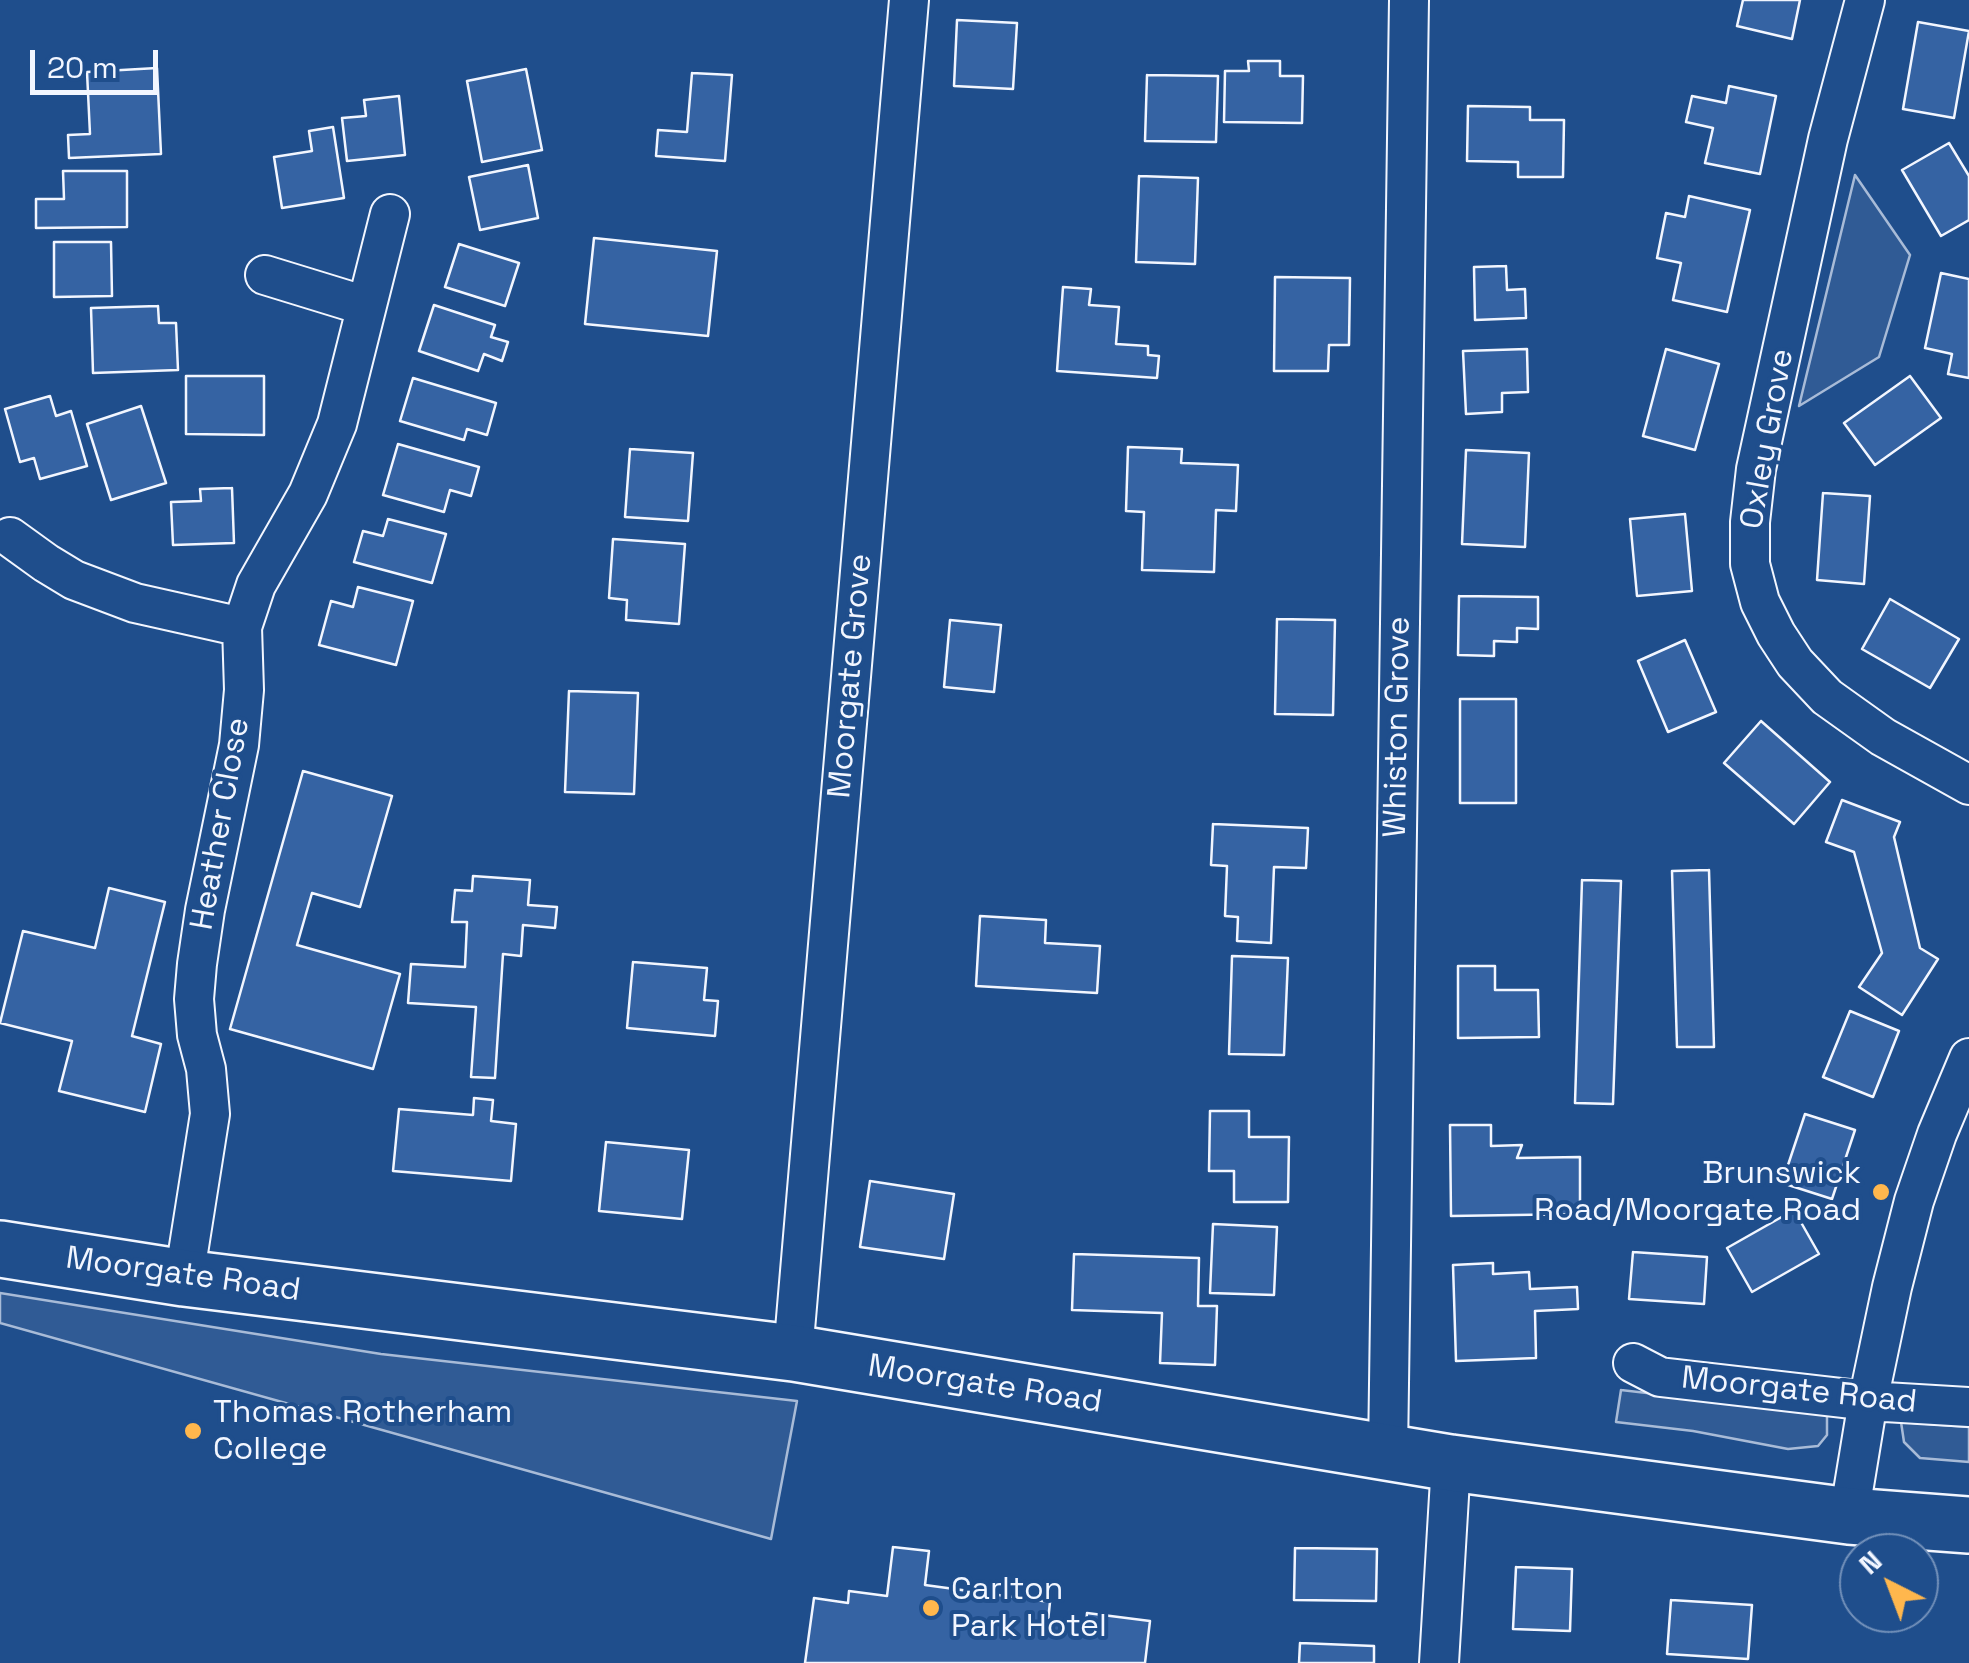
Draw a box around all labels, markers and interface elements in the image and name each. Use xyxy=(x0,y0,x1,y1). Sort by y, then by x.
scale bar xyxy=(35,30,162,92)
text: 20 m xyxy=(47,48,118,87)
street label: Oxley Grove xyxy=(1733,346,1803,532)
street label: Moorgate Grove xyxy=(821,552,881,800)
street label: Whiston Grove xyxy=(1377,616,1419,838)
street label: Heather Close xyxy=(183,715,259,933)
place label: Brunswick Road/Moorgate Road xyxy=(1534,1155,1861,1230)
marker: Brunswick Road/Moorgate Road xyxy=(1870,1181,1892,1203)
street label: Moorgate Road xyxy=(63,1240,303,1310)
street label: Moorgate Road xyxy=(865,1348,1105,1422)
street label: Moorgate Road xyxy=(1679,1360,1919,1422)
place label: Thomas Rotherham College xyxy=(213,1394,512,1469)
marker: Thomas Rotherham College xyxy=(182,1420,204,1442)
north arrow xyxy=(1839,1533,1939,1633)
text: N xyxy=(1851,1543,1889,1582)
place label: Carlton Park Hotel xyxy=(951,1571,1107,1646)
marker: Carlton Park Hotel xyxy=(920,1597,942,1619)

